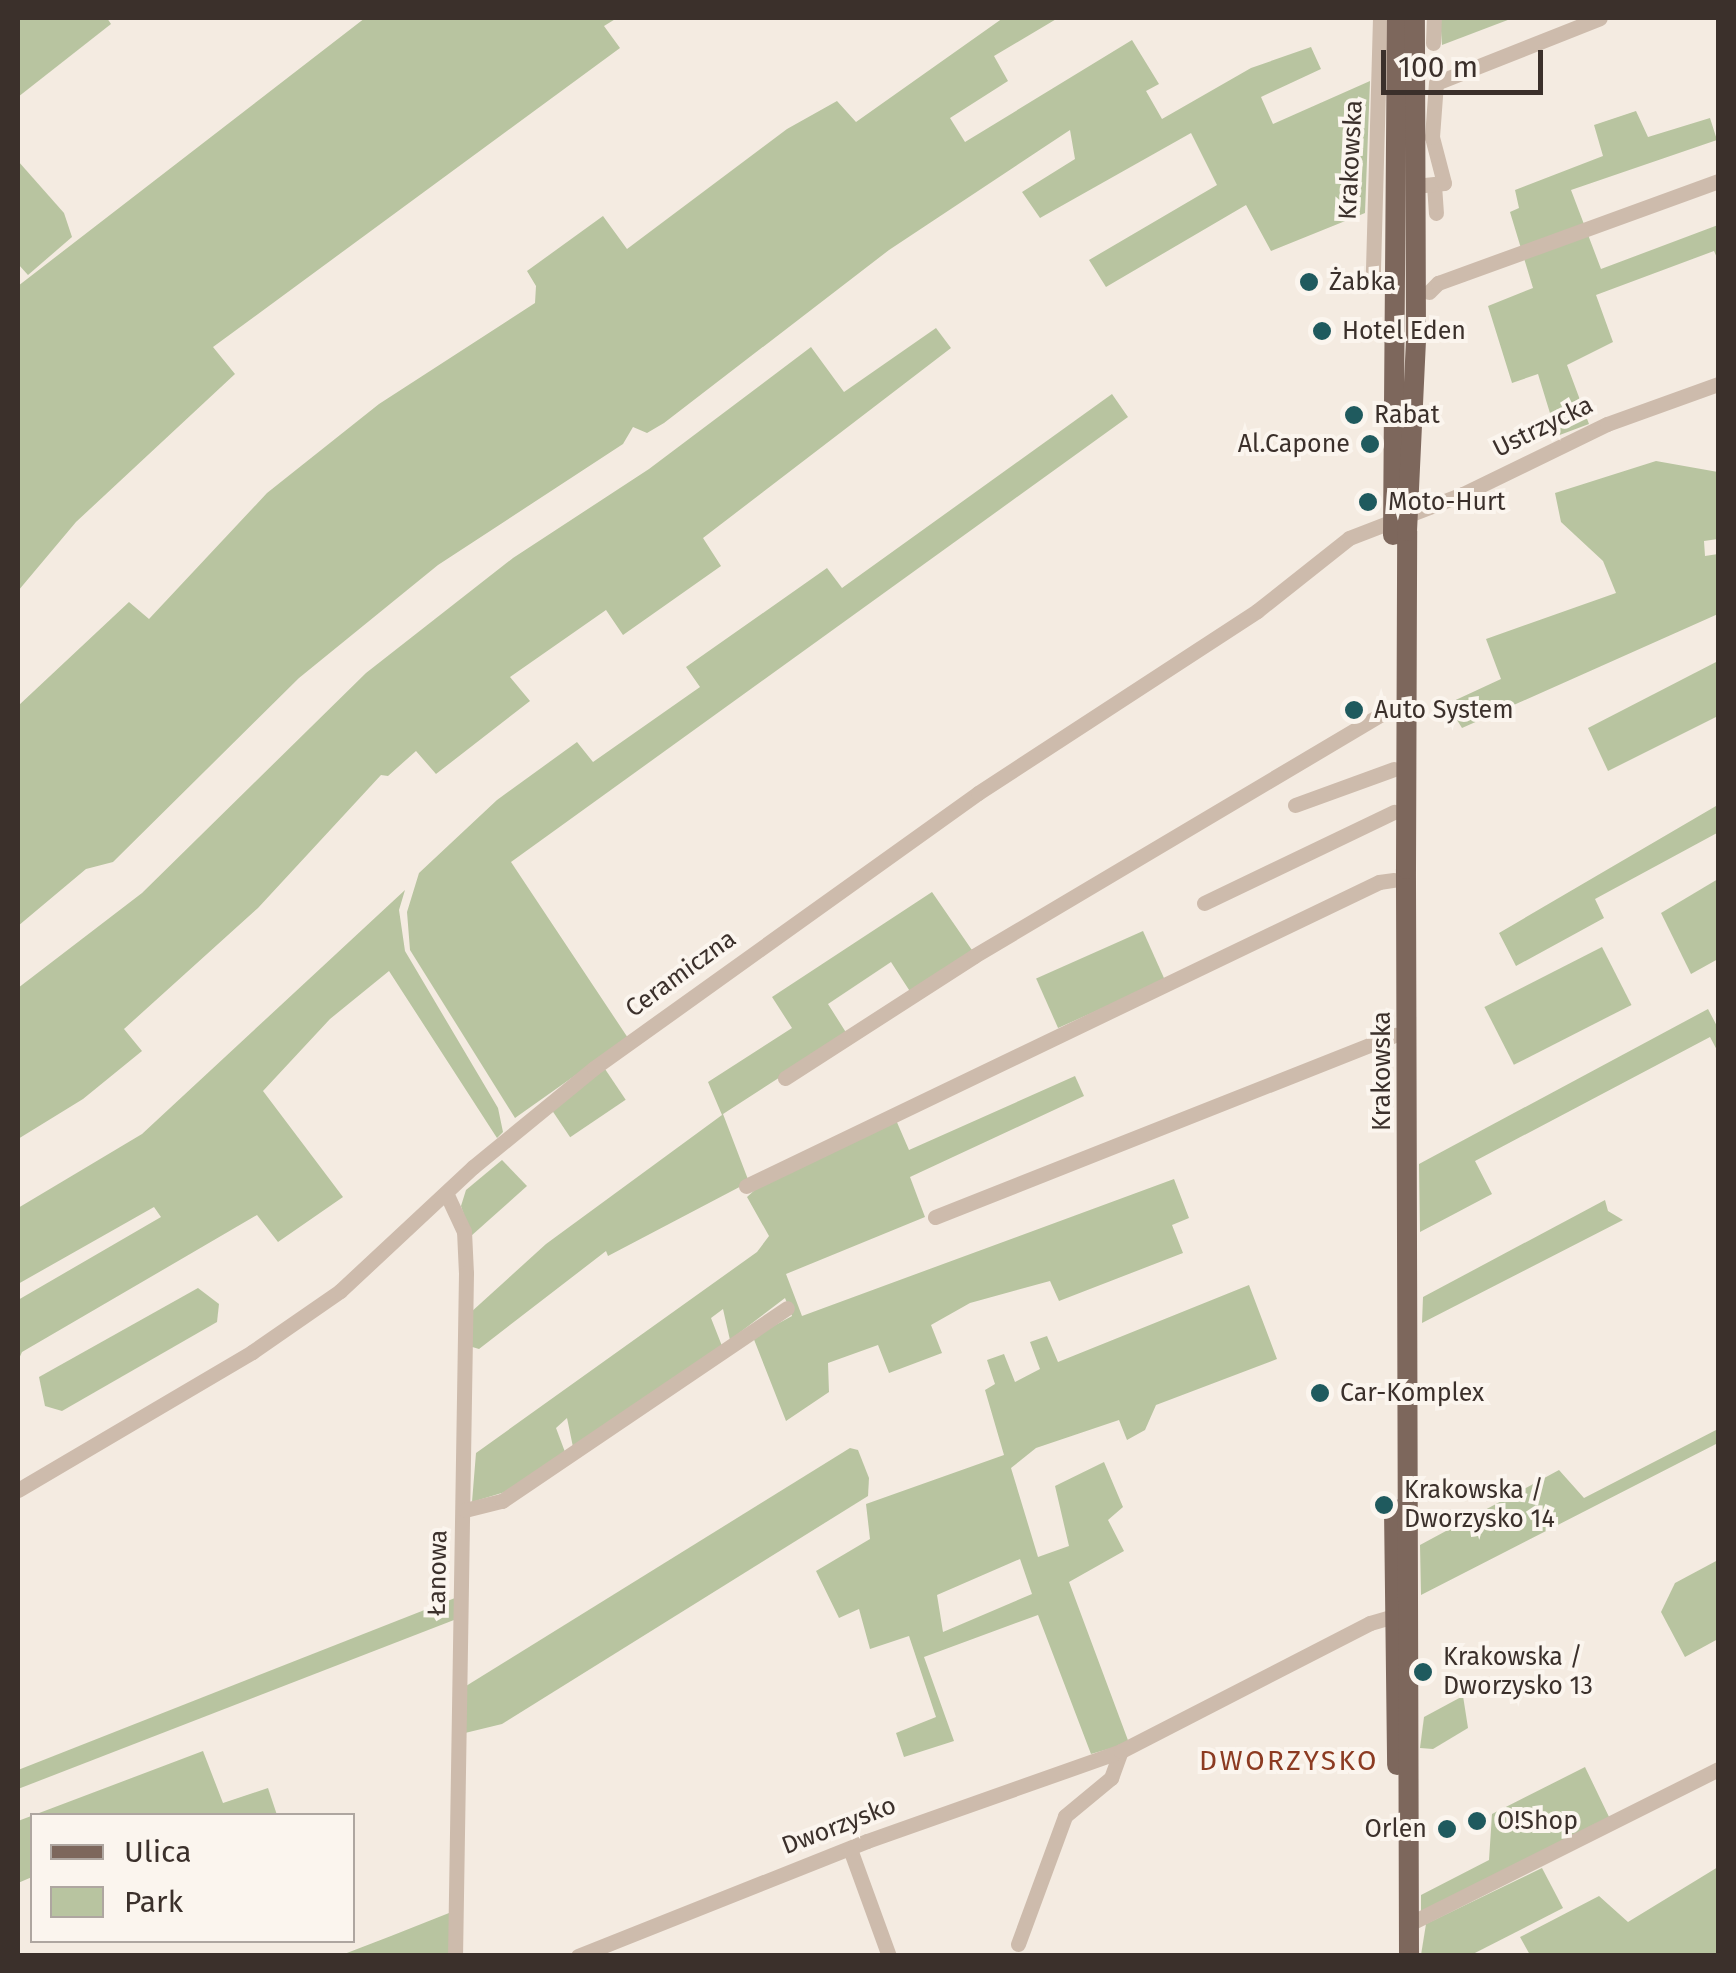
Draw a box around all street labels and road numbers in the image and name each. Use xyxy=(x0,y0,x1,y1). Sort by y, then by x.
street label: Krakowska xyxy=(1333,99,1369,221)
street label: Ustrzycka xyxy=(1488,390,1598,464)
street label: Ceramiczna xyxy=(620,924,742,1024)
street label: Krakowska xyxy=(1367,1011,1397,1131)
street label: Łanowa xyxy=(422,1529,454,1617)
street label: Dworzysko xyxy=(778,1791,900,1861)

